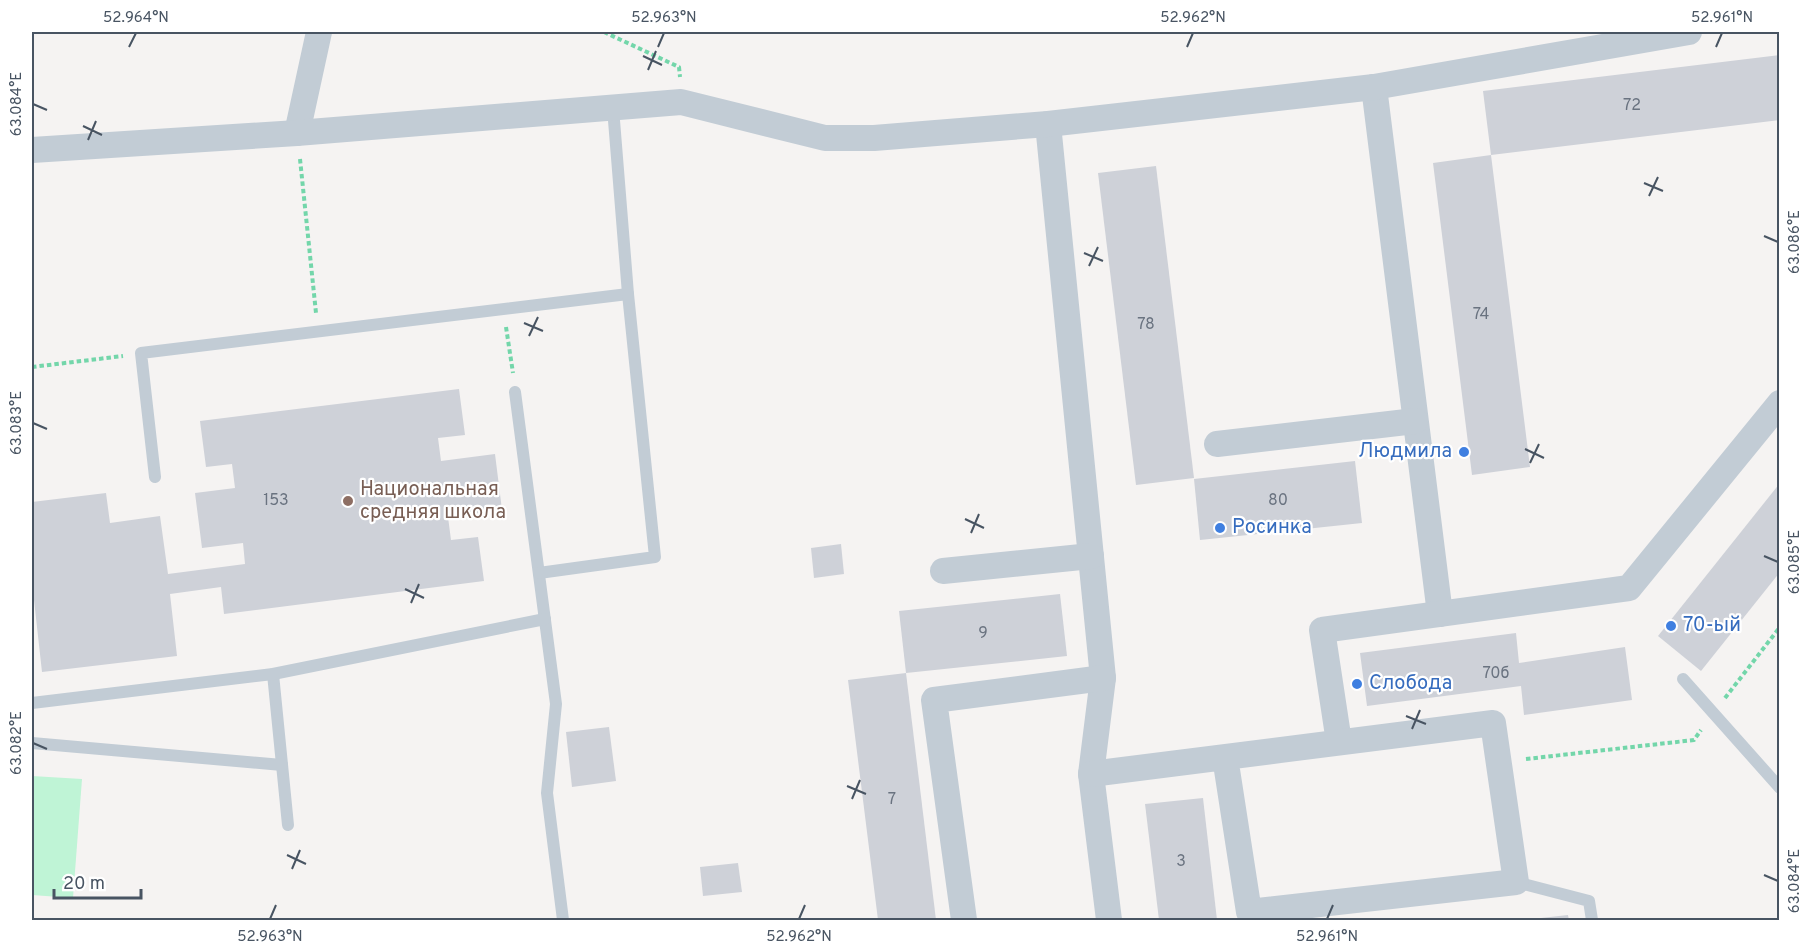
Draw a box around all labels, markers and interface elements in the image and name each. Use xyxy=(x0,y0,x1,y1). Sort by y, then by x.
text: 52.964°N xyxy=(103,9,169,28)
text: 52.963°N xyxy=(631,9,697,28)
text: 52.962°N xyxy=(1160,9,1226,28)
text: 52.961°N xyxy=(1691,9,1753,28)
text: 63.084°E xyxy=(8,72,27,136)
house number: 72 xyxy=(1623,96,1641,116)
text: 63.086°E xyxy=(1786,210,1805,274)
house number: 74 xyxy=(1473,305,1489,325)
house number: 78 xyxy=(1137,315,1155,335)
text: 63.083°E xyxy=(8,391,27,455)
place label: Людмила xyxy=(1358,439,1452,465)
marker: Людмила xyxy=(1457,445,1471,459)
place label: Национальная средняя школа xyxy=(360,477,506,526)
house number: 153 xyxy=(263,491,289,511)
house number: 80 xyxy=(1268,491,1288,511)
marker: Национальная средняя школа xyxy=(341,494,355,508)
place label: Росинка xyxy=(1232,515,1312,541)
marker: Росинка xyxy=(1213,521,1227,535)
text: 63.085°E xyxy=(1786,530,1805,594)
place label: 70-ый xyxy=(1683,613,1741,639)
marker: 70-ый xyxy=(1664,619,1678,633)
house number: 9 xyxy=(978,624,988,644)
house number: 70б xyxy=(1482,664,1510,684)
place label: Слобода xyxy=(1369,671,1452,697)
marker: Слобода xyxy=(1350,677,1364,691)
text: 63.082°E xyxy=(8,711,27,775)
house number: 7 xyxy=(888,790,896,810)
text: 63.084°E xyxy=(1786,849,1805,913)
house number: 3 xyxy=(1176,852,1186,872)
scale bar xyxy=(54,862,141,900)
text: 20 m xyxy=(63,873,105,896)
text: 52.963°N xyxy=(237,928,303,947)
text: 52.962°N xyxy=(766,928,832,947)
text: 52.961°N xyxy=(1296,928,1358,947)

